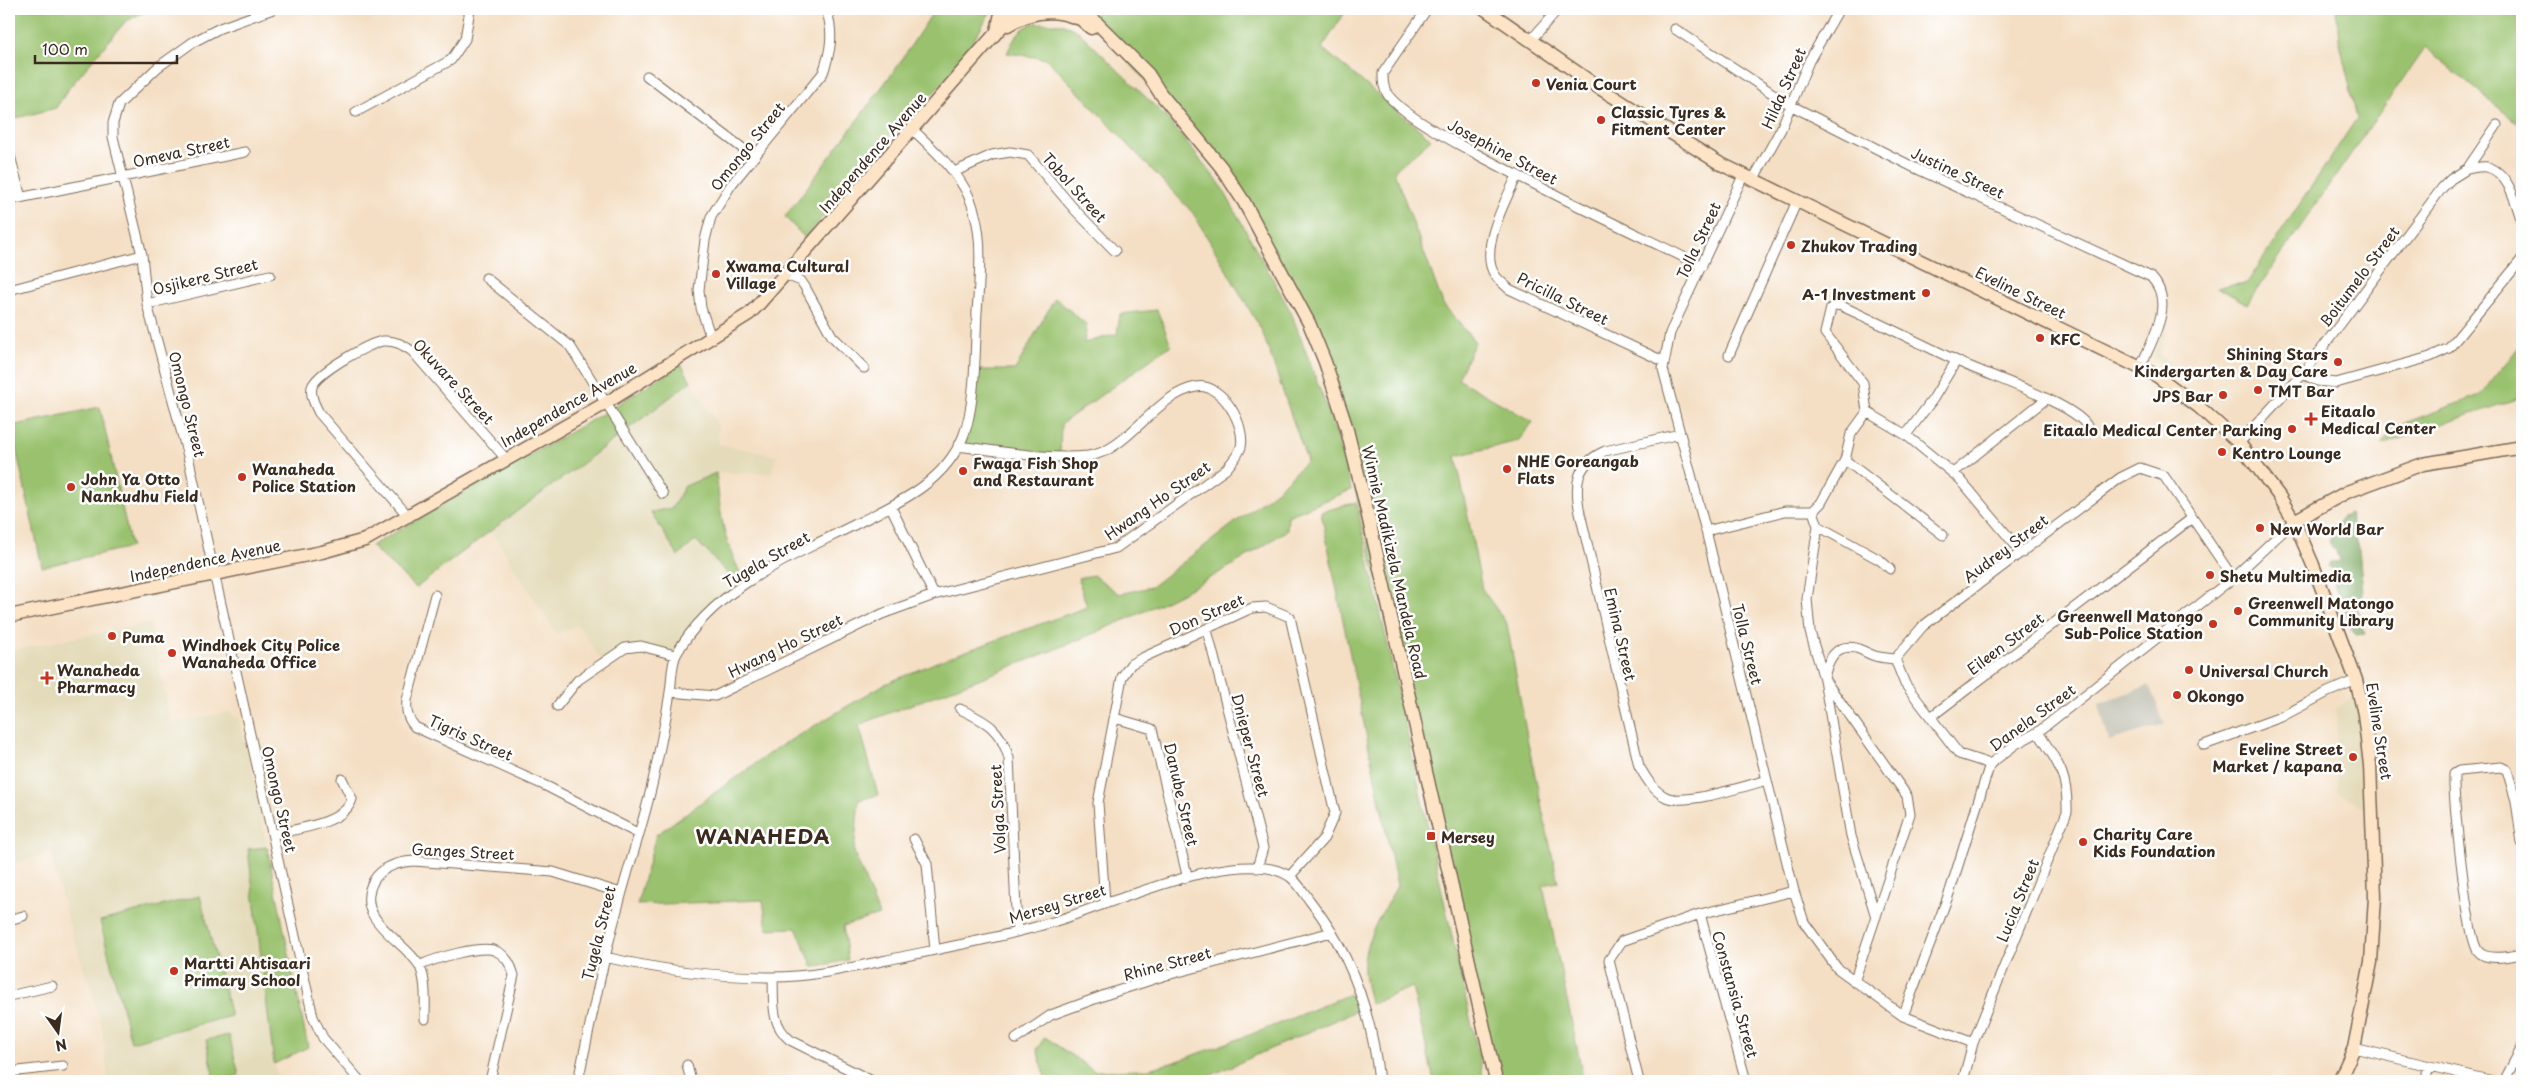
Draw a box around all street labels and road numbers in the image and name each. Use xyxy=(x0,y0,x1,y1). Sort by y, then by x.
street label: Hilda Street xyxy=(1755,44,1811,132)
street label: Independence Avenue xyxy=(813,86,931,218)
street label: Omongo Street xyxy=(704,97,790,195)
street label: Josephine Street xyxy=(1444,112,1562,190)
street label: Omeva Street xyxy=(130,130,232,172)
street label: Justine Street xyxy=(1908,140,2008,204)
street label: Tobol Street xyxy=(1037,147,1113,227)
street label: Tolla Street xyxy=(1670,198,1726,282)
street label: Boitumelo Street xyxy=(2313,221,2405,331)
street label: Osjikere Street xyxy=(150,252,260,300)
street label: Eveline Street xyxy=(1972,260,2070,324)
street label: Pricilla Street xyxy=(1513,266,1613,330)
street label: Okuvare Street xyxy=(408,333,500,429)
street label: Omongo Street xyxy=(164,349,212,459)
street label: Independence Avenue xyxy=(496,356,640,452)
street label: Winnie Madikizela Mandela Road xyxy=(1357,443,1433,681)
street label: Hwang Ho Street xyxy=(1099,455,1215,545)
street label: Audrey Street xyxy=(1958,508,2052,588)
street label: Tugela Street xyxy=(718,525,814,593)
street label: Independence Avenue xyxy=(127,533,283,587)
street label: Emina Street xyxy=(1599,585,1643,683)
street label: Don Street xyxy=(1165,587,1247,641)
street label: Tolla Street xyxy=(1727,601,1769,687)
street label: Eileen Street xyxy=(1962,606,2048,680)
street label: Hwang Ho Street xyxy=(724,607,846,683)
street label: Danela Street xyxy=(1984,678,2080,756)
street label: Eveline Street xyxy=(2361,681,2399,781)
street label: Dnieper Street xyxy=(1226,690,1276,800)
street label: Tigris Street xyxy=(425,708,517,766)
street label: Danube Street xyxy=(1159,740,1205,848)
street label: Omongo Street xyxy=(257,744,303,854)
street label: Volga Street xyxy=(983,764,1011,854)
street label: Ganges Street xyxy=(411,837,515,865)
street label: Lucia Street xyxy=(1990,855,2044,945)
street label: Mersey Street xyxy=(1006,877,1109,929)
street label: Tugela Street xyxy=(575,883,621,983)
street label: Constansia Street xyxy=(1707,928,1765,1060)
street label: Rhine Street xyxy=(1121,940,1213,986)

